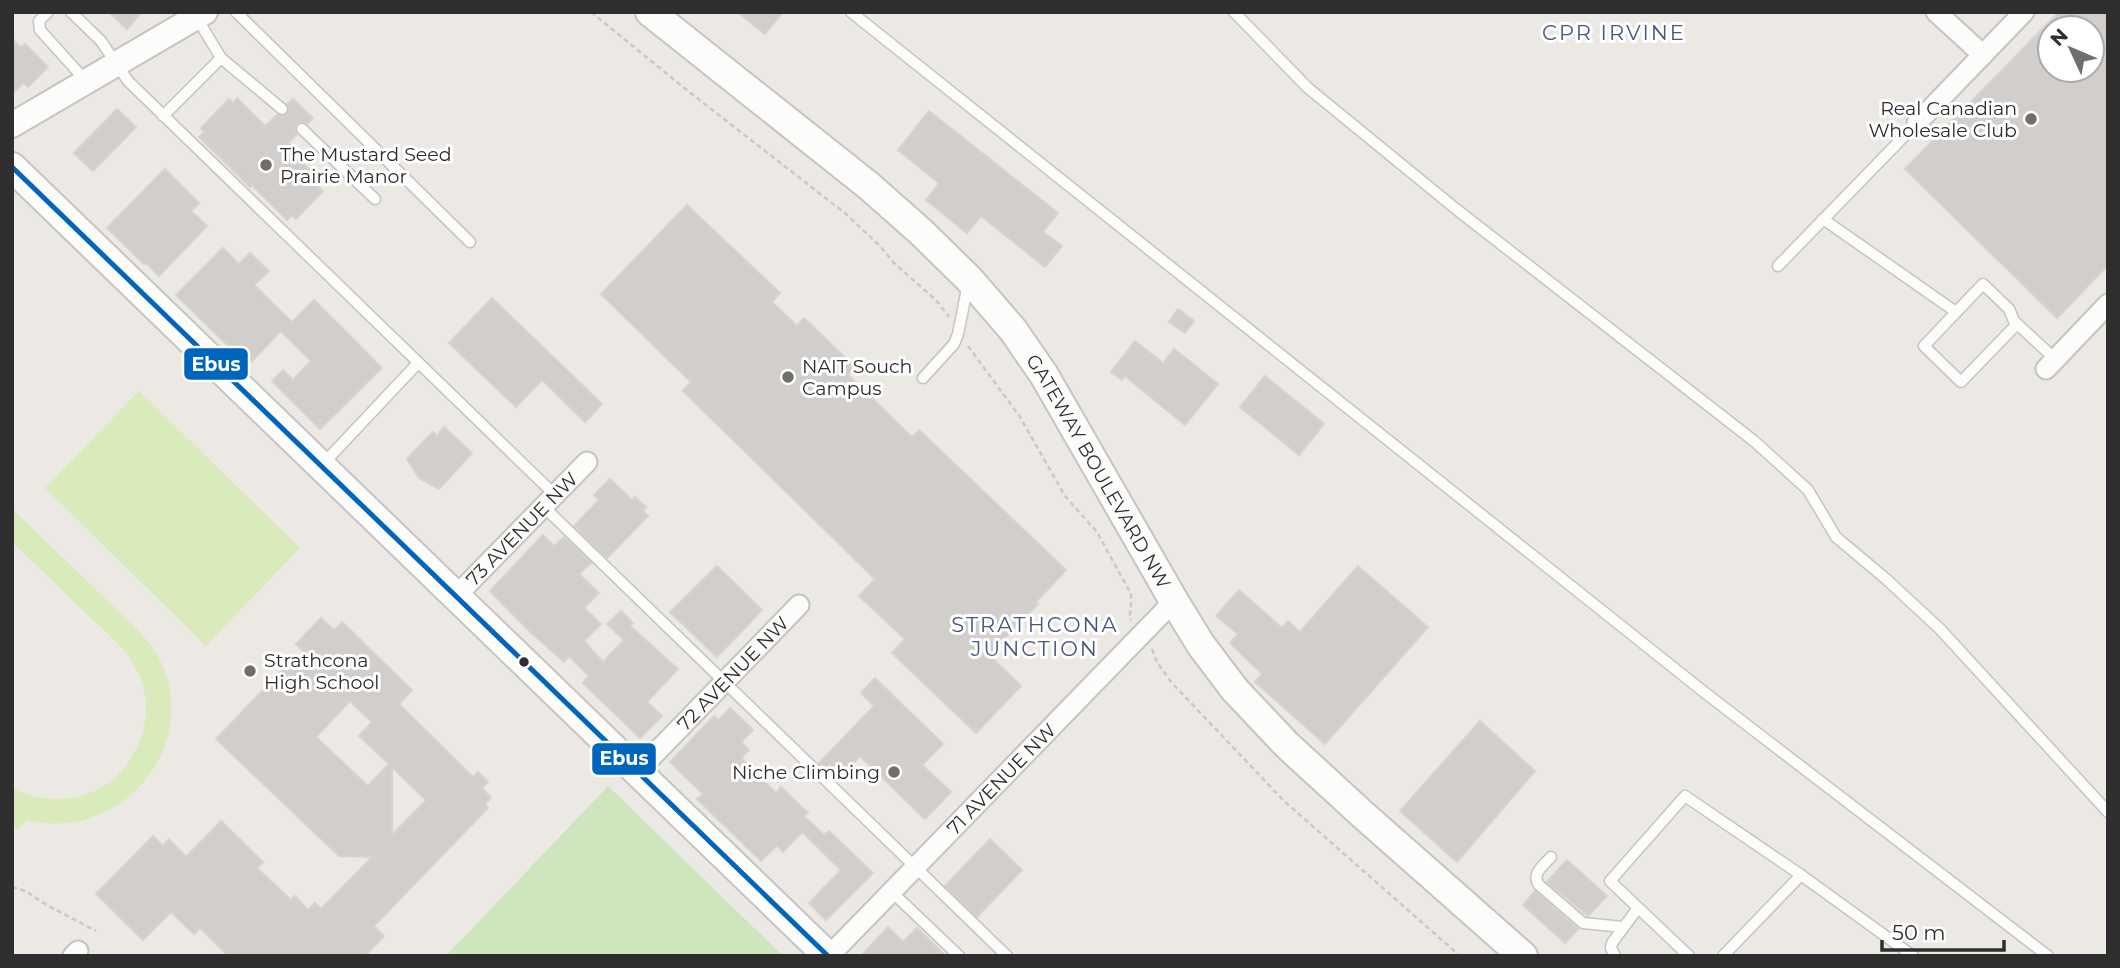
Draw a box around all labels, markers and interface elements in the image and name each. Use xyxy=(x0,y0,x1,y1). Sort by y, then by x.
north arrow xyxy=(2036,14,2106,84)
district label: CPR IRVINE xyxy=(1542,20,1686,45)
text: N xyxy=(2046,24,2073,51)
place label: Real Canadian Wholesale Club xyxy=(1869,97,2017,142)
marker: Real Canadian Wholesale Club xyxy=(2023,111,2039,127)
place label: The Mustard Seed Prairie Manor xyxy=(280,143,452,188)
marker: The Mustard Seed Prairie Manor xyxy=(258,157,274,173)
line badge: Ebus xyxy=(183,347,249,381)
street label: GATEWAY BOULEVARD NW xyxy=(1021,350,1175,593)
text: Ebus xyxy=(191,353,241,376)
place label: NAIT Souch Campus xyxy=(802,355,912,400)
marker: NAIT Souch Campus xyxy=(780,369,796,385)
street label: 73 AVENUE NW xyxy=(461,468,583,591)
street label: 72 AVENUE NW xyxy=(673,612,794,736)
district label: STRATHCONA JUNCTION xyxy=(951,612,1119,661)
place label: Strathcona High School xyxy=(264,649,379,694)
unlabelled marker xyxy=(517,655,531,669)
marker: Strathcona High School xyxy=(242,663,258,679)
street label: 71 AVENUE NW xyxy=(942,719,1061,840)
line badge: Ebus xyxy=(591,742,657,776)
text: Ebus xyxy=(599,747,649,770)
place label: Niche Climbing xyxy=(732,761,880,784)
marker: Niche Climbing xyxy=(886,764,902,780)
scale bar xyxy=(1882,908,2004,952)
text: 50 m xyxy=(1892,920,1946,945)

